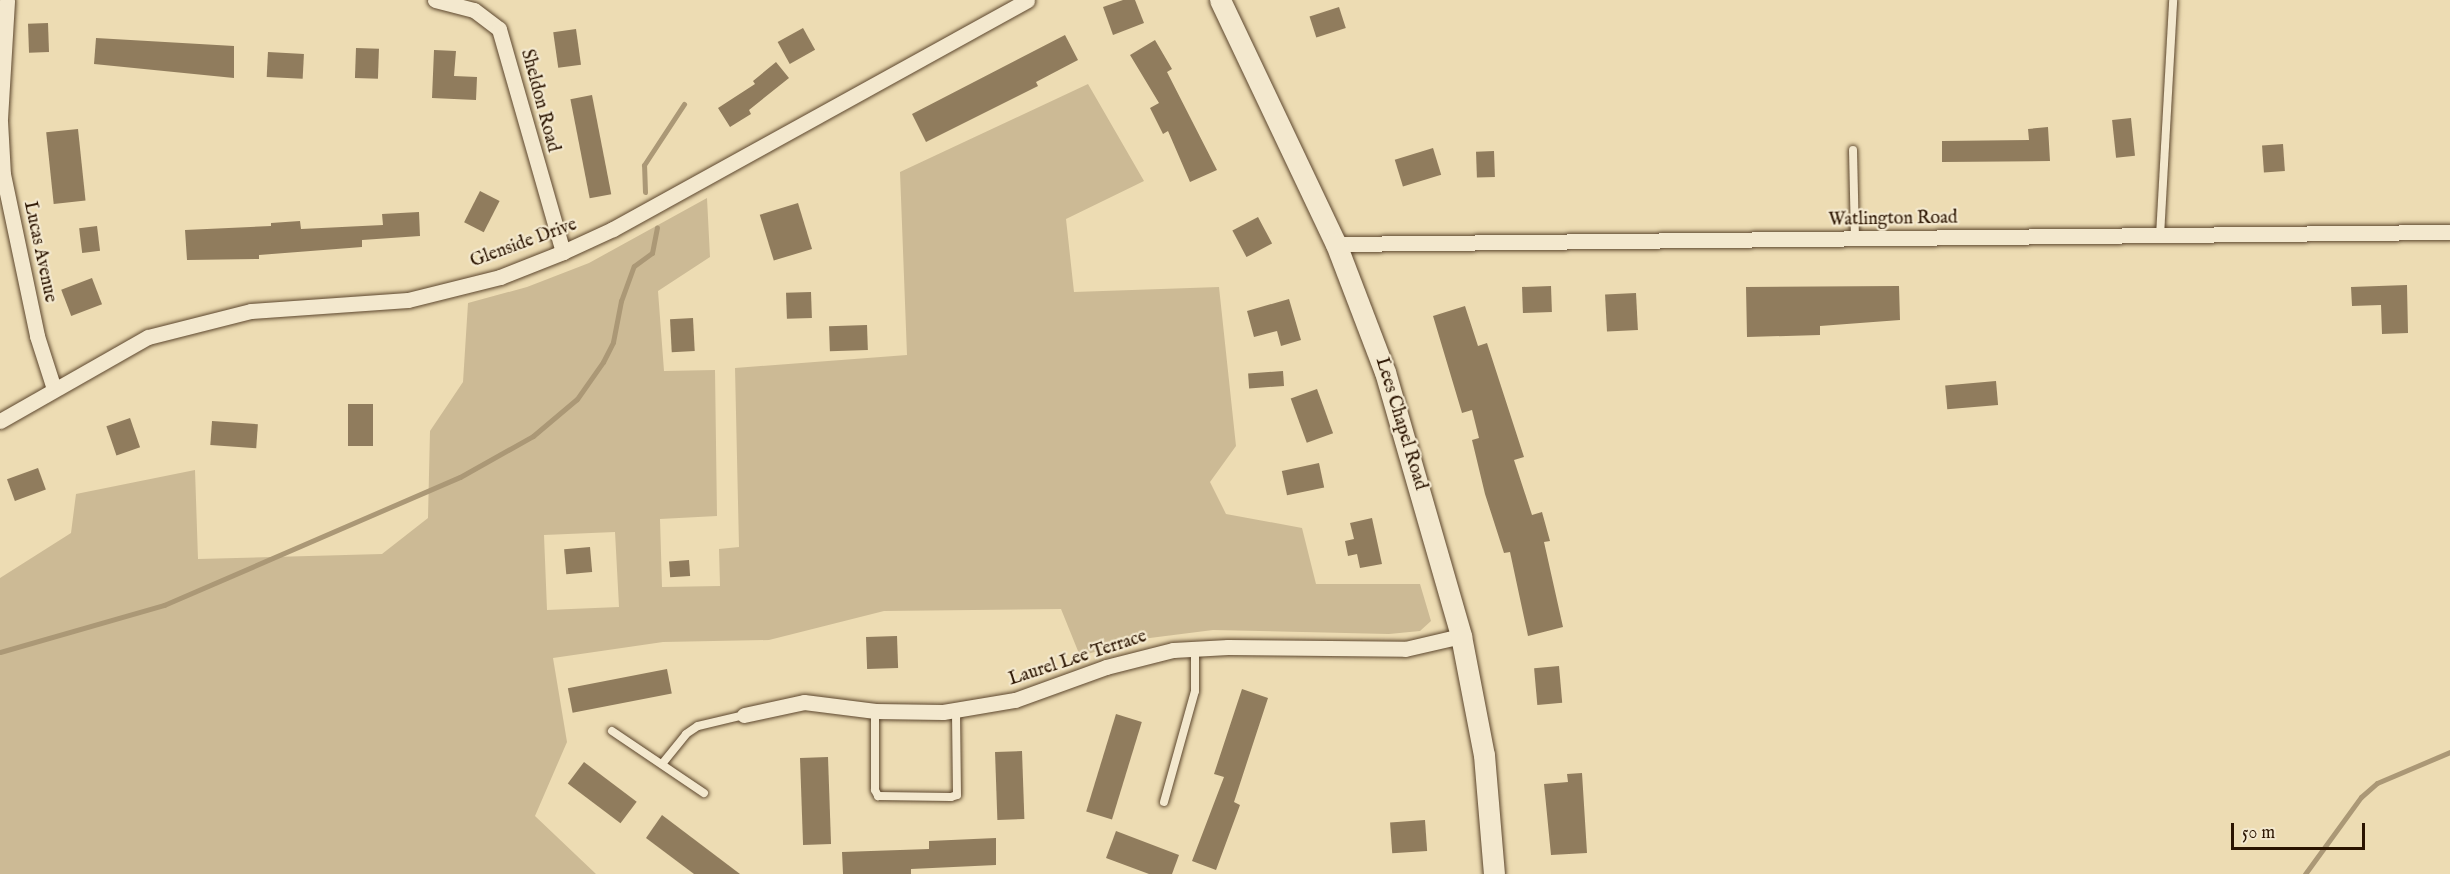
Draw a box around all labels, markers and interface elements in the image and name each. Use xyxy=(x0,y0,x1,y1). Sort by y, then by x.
street label: Sheldon Road xyxy=(515,47,563,155)
street label: Lucas Avenue xyxy=(18,199,60,305)
street label: Watlington Road xyxy=(1828,208,1958,232)
street label: Glenside Drive xyxy=(468,215,580,273)
street label: Lees Chapel Road xyxy=(1370,355,1430,493)
street label: Laurel Lee Terrace xyxy=(1006,627,1150,691)
scale bar xyxy=(2234,811,2368,849)
text: 50 m xyxy=(2242,822,2275,845)

